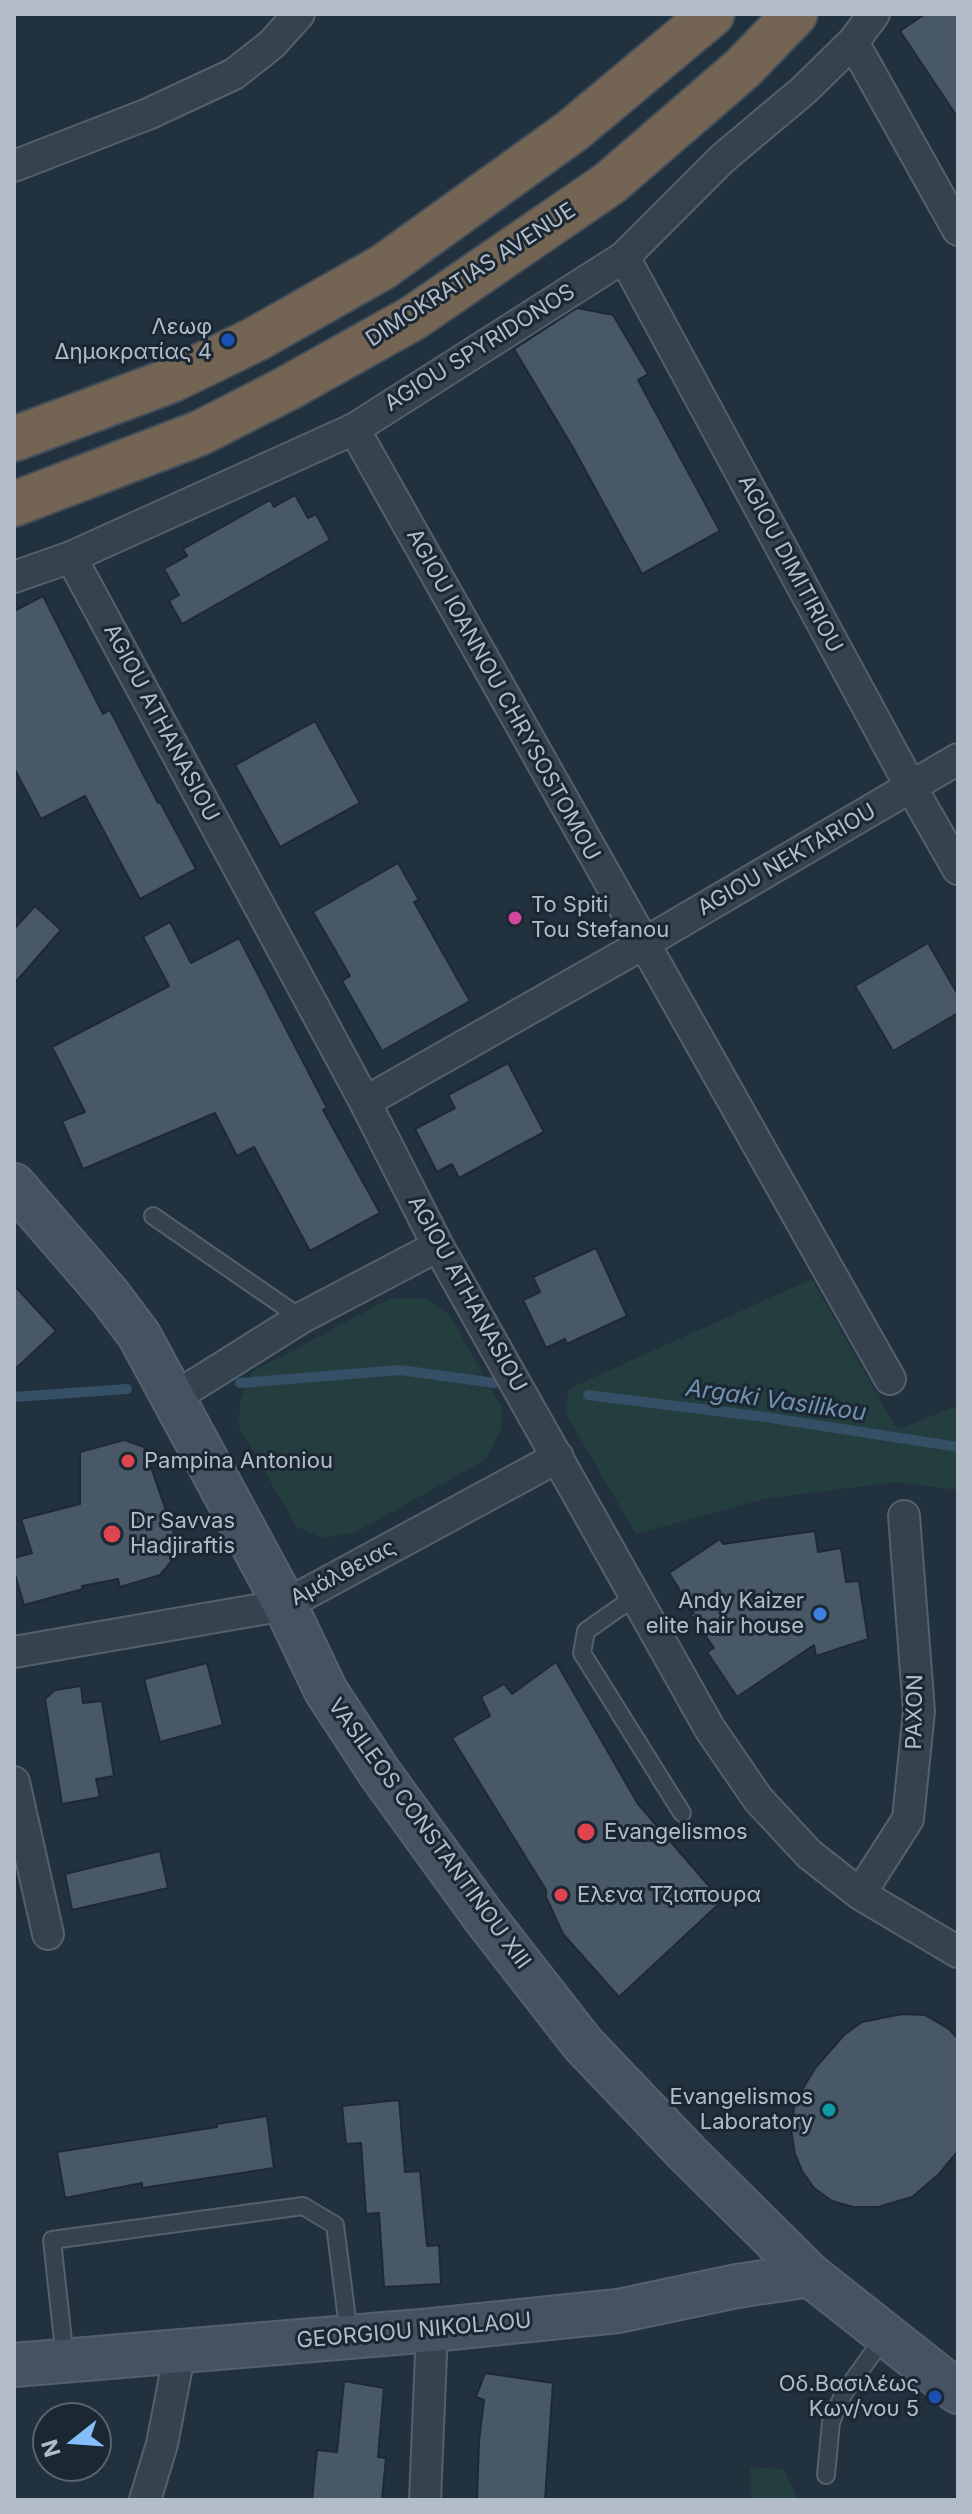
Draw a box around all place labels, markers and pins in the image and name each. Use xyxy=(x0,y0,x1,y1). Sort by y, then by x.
place label: Λεωφ Δημοκρατίας 4 xyxy=(54,314,212,366)
marker: Λεωφ Δημοκρατίας 4 xyxy=(219,331,237,349)
place label: To Spiti Tou Stefanou xyxy=(531,892,669,944)
marker: To Spiti Tou Stefanou xyxy=(506,909,524,927)
place label: Pampina Antoniou xyxy=(144,1448,333,1474)
marker: Pampina Antoniou xyxy=(119,1452,137,1470)
place label: Dr Savvas Hadjiraftis xyxy=(130,1508,235,1560)
marker: Dr Savvas Hadjiraftis xyxy=(101,1523,123,1545)
place label: Andy Kaizer elite hair house xyxy=(646,1588,804,1640)
marker: Andy Kaizer elite hair house xyxy=(811,1605,829,1623)
place label: Evangelismos xyxy=(604,1819,747,1845)
marker: Evangelismos xyxy=(575,1821,597,1843)
place label: Ελενα Τζιαπουρα xyxy=(577,1882,761,1908)
marker: Ελενα Τζιαπουρα xyxy=(552,1886,570,1904)
place label: Evangelismos Laboratory xyxy=(670,2084,813,2136)
marker: Evangelismos Laboratory xyxy=(820,2101,838,2119)
place label: Οδ.Βασιλέως Κων/νου 5 xyxy=(779,2371,919,2422)
marker: Οδ.Βασιλέως Κων/νου 5 xyxy=(926,2388,944,2406)

